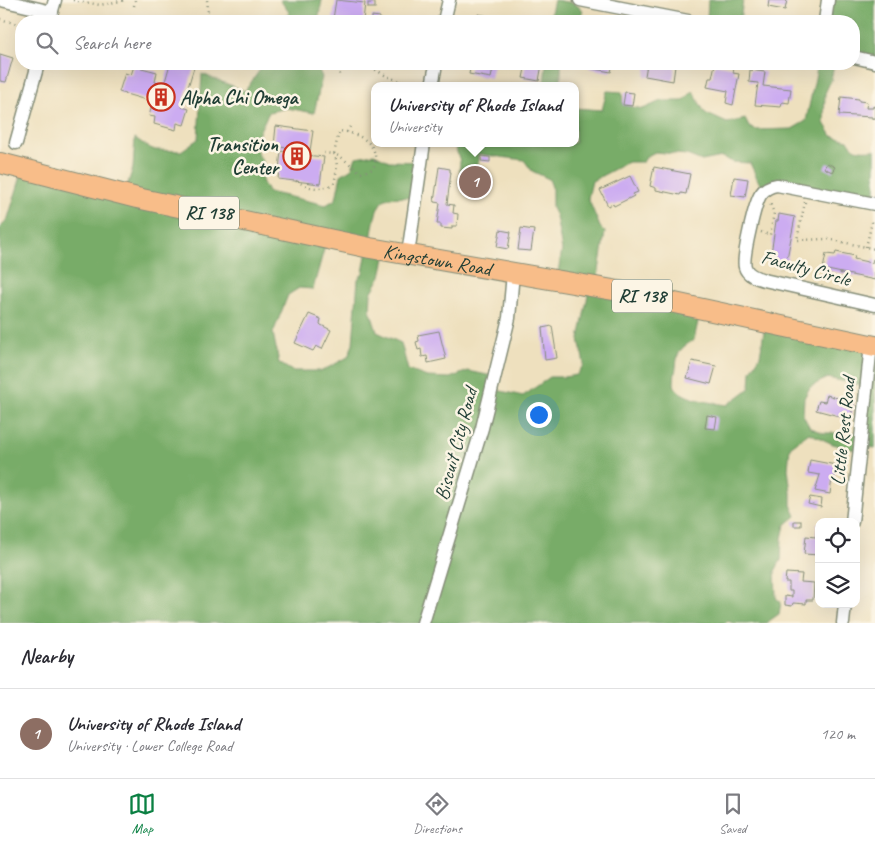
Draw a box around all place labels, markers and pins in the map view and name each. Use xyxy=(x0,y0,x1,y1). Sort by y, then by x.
building icon: Alpha Chi Omega xyxy=(146,82,176,112)
place label: Alpha Chi Omega xyxy=(180,85,299,110)
place label: Transition Center xyxy=(207,132,281,180)
building icon: Transition Center xyxy=(282,141,312,171)
pin: 1 xyxy=(459,163,491,201)

